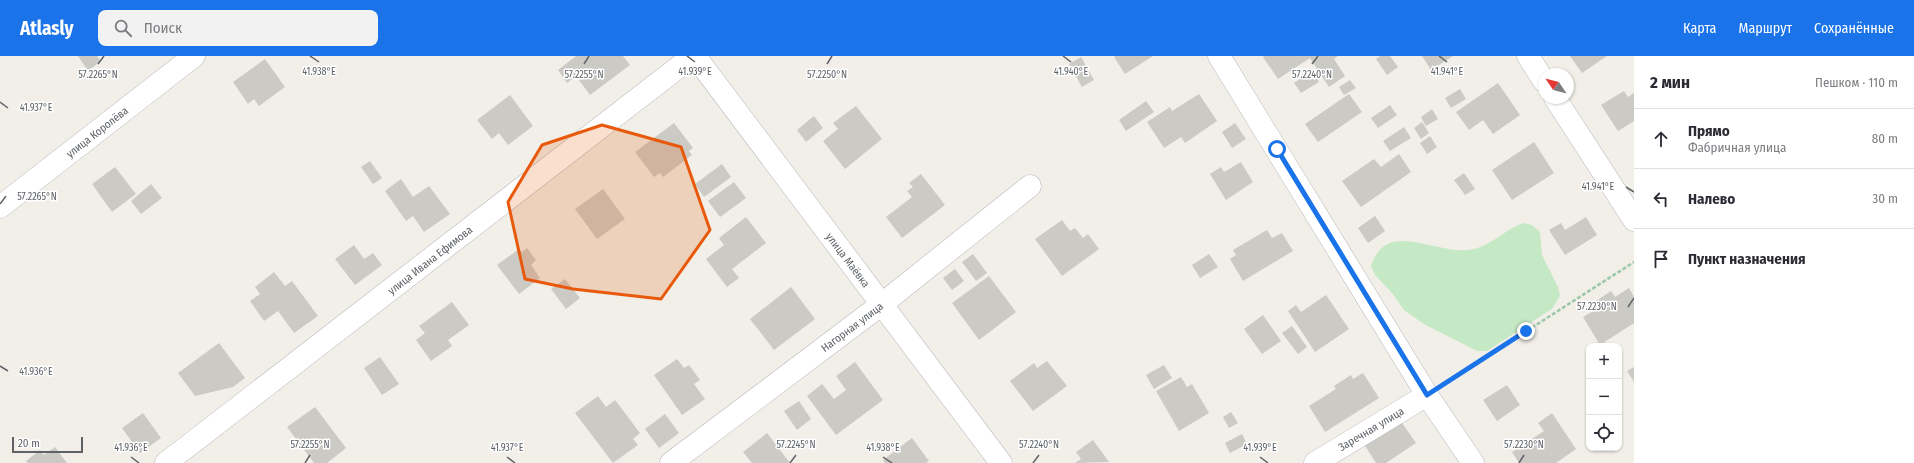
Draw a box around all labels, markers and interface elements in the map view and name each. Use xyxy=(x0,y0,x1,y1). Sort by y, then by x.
search box xyxy=(98,10,378,46)
text: Atlasly xyxy=(20,17,74,40)
icon: search xyxy=(112,17,134,39)
text: Поиск xyxy=(144,19,182,37)
text: Карта xyxy=(1683,20,1716,37)
text: Маршрут xyxy=(1738,20,1792,37)
text: Сохранённые xyxy=(1814,20,1894,37)
text: 41.938°E xyxy=(302,66,336,78)
text: 41.939°E xyxy=(678,66,712,78)
text: 41.940°E xyxy=(1054,66,1088,78)
text: 41.941°E xyxy=(1431,66,1464,78)
north arrow xyxy=(1538,68,1574,104)
text: 57.2265°N xyxy=(78,69,118,81)
text: 57.2255°N xyxy=(564,69,604,81)
text: 57.2250°N xyxy=(807,69,847,81)
text: 57.2240°N xyxy=(1292,69,1332,81)
text: 2 мин xyxy=(1650,72,1690,93)
text: Пешком · 110 m xyxy=(1815,75,1898,90)
text: 41.937°E xyxy=(20,102,53,114)
street label: улица Королёва xyxy=(64,104,131,161)
text: Прямо xyxy=(1688,122,1730,140)
icon: ahead xyxy=(1650,128,1672,150)
text: 80 m xyxy=(1872,131,1898,146)
route start xyxy=(1268,140,1286,158)
text: Фабричная улица xyxy=(1688,140,1786,155)
text: 41.941°E xyxy=(1582,181,1615,193)
icon: left xyxy=(1650,188,1672,210)
text: Налево xyxy=(1688,190,1735,208)
text: 57.2265°N xyxy=(17,191,57,203)
text: 30 m xyxy=(1872,191,1898,206)
street label: улица Ивана Ефимова xyxy=(385,223,475,297)
street label: улица Маёвка xyxy=(823,231,872,290)
icon: arrive xyxy=(1650,248,1672,270)
text: Пункт назначения xyxy=(1688,250,1806,268)
street label: Нагорная улица xyxy=(819,300,886,355)
text: 57.2230°N xyxy=(1577,301,1617,313)
route end xyxy=(1517,322,1535,340)
map controls xyxy=(1586,343,1622,451)
button: + xyxy=(1586,343,1622,379)
text: 41.936°E xyxy=(19,366,53,378)
button: − xyxy=(1586,379,1622,415)
street label: Заречная улица xyxy=(1336,405,1406,454)
button: locate xyxy=(1586,415,1622,451)
scale bar xyxy=(12,435,83,454)
text: 20 m xyxy=(18,437,40,450)
text: 57.2255°N xyxy=(290,439,330,451)
text: 57.2245°N xyxy=(776,439,816,451)
text: 57.2240°N xyxy=(1019,439,1059,451)
text: 57.2230°N xyxy=(1504,439,1544,451)
text: 41.936°E xyxy=(114,442,148,454)
text: 41.937°E xyxy=(491,442,524,454)
text: 41.938°E xyxy=(866,442,900,454)
text: 41.939°E xyxy=(1243,442,1277,454)

